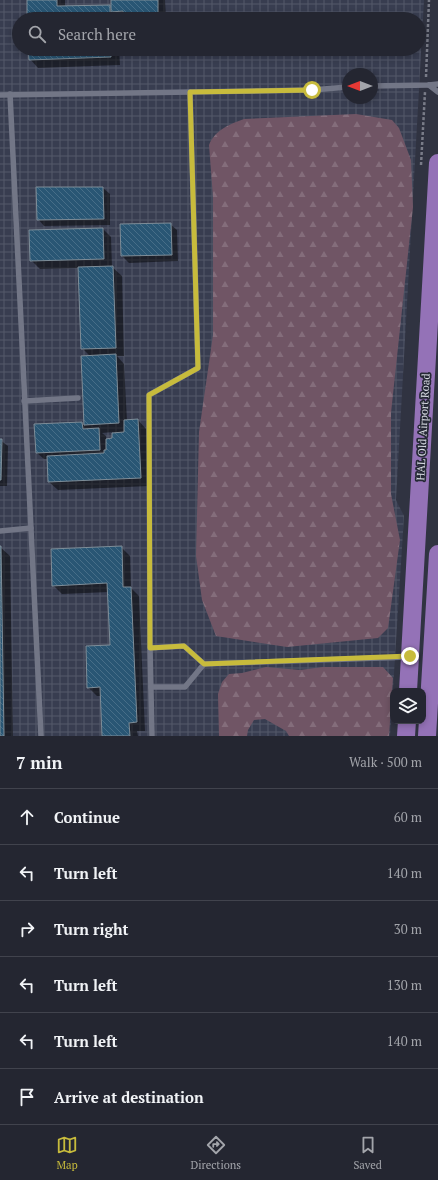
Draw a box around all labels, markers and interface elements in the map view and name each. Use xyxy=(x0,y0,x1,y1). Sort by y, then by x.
search box xyxy=(12,12,426,56)
icon: search xyxy=(26,23,48,45)
text: Search here xyxy=(58,24,136,44)
north arrow xyxy=(342,68,378,104)
route start xyxy=(303,81,321,99)
street label: HAL Old Airport Road xyxy=(413,373,433,481)
route end xyxy=(401,647,419,665)
map controls xyxy=(390,688,426,724)
button: layers xyxy=(390,688,426,724)
text: 7 min xyxy=(16,751,63,774)
text: Walk · 500 m xyxy=(349,753,422,771)
icon: ahead xyxy=(16,806,38,828)
text: Continue xyxy=(54,807,120,827)
text: 60 m xyxy=(394,808,422,826)
icon: left xyxy=(16,862,38,884)
text: Turn left xyxy=(54,863,118,883)
text: 140 m xyxy=(387,864,422,882)
icon: right xyxy=(16,918,38,940)
text: Turn right xyxy=(54,919,129,939)
text: 30 m xyxy=(394,920,422,938)
icon: left xyxy=(16,974,38,996)
text: Turn left xyxy=(54,975,118,995)
text: 130 m xyxy=(387,976,422,994)
icon: left xyxy=(16,1030,38,1052)
text: Turn left xyxy=(54,1031,118,1051)
text: 140 m xyxy=(387,1032,422,1050)
icon: arrive xyxy=(16,1086,38,1108)
text: Arrive at destination xyxy=(54,1087,204,1107)
tab: Map xyxy=(56,1134,78,1172)
tab: Directions xyxy=(190,1134,241,1172)
tab: Saved xyxy=(353,1134,382,1172)

